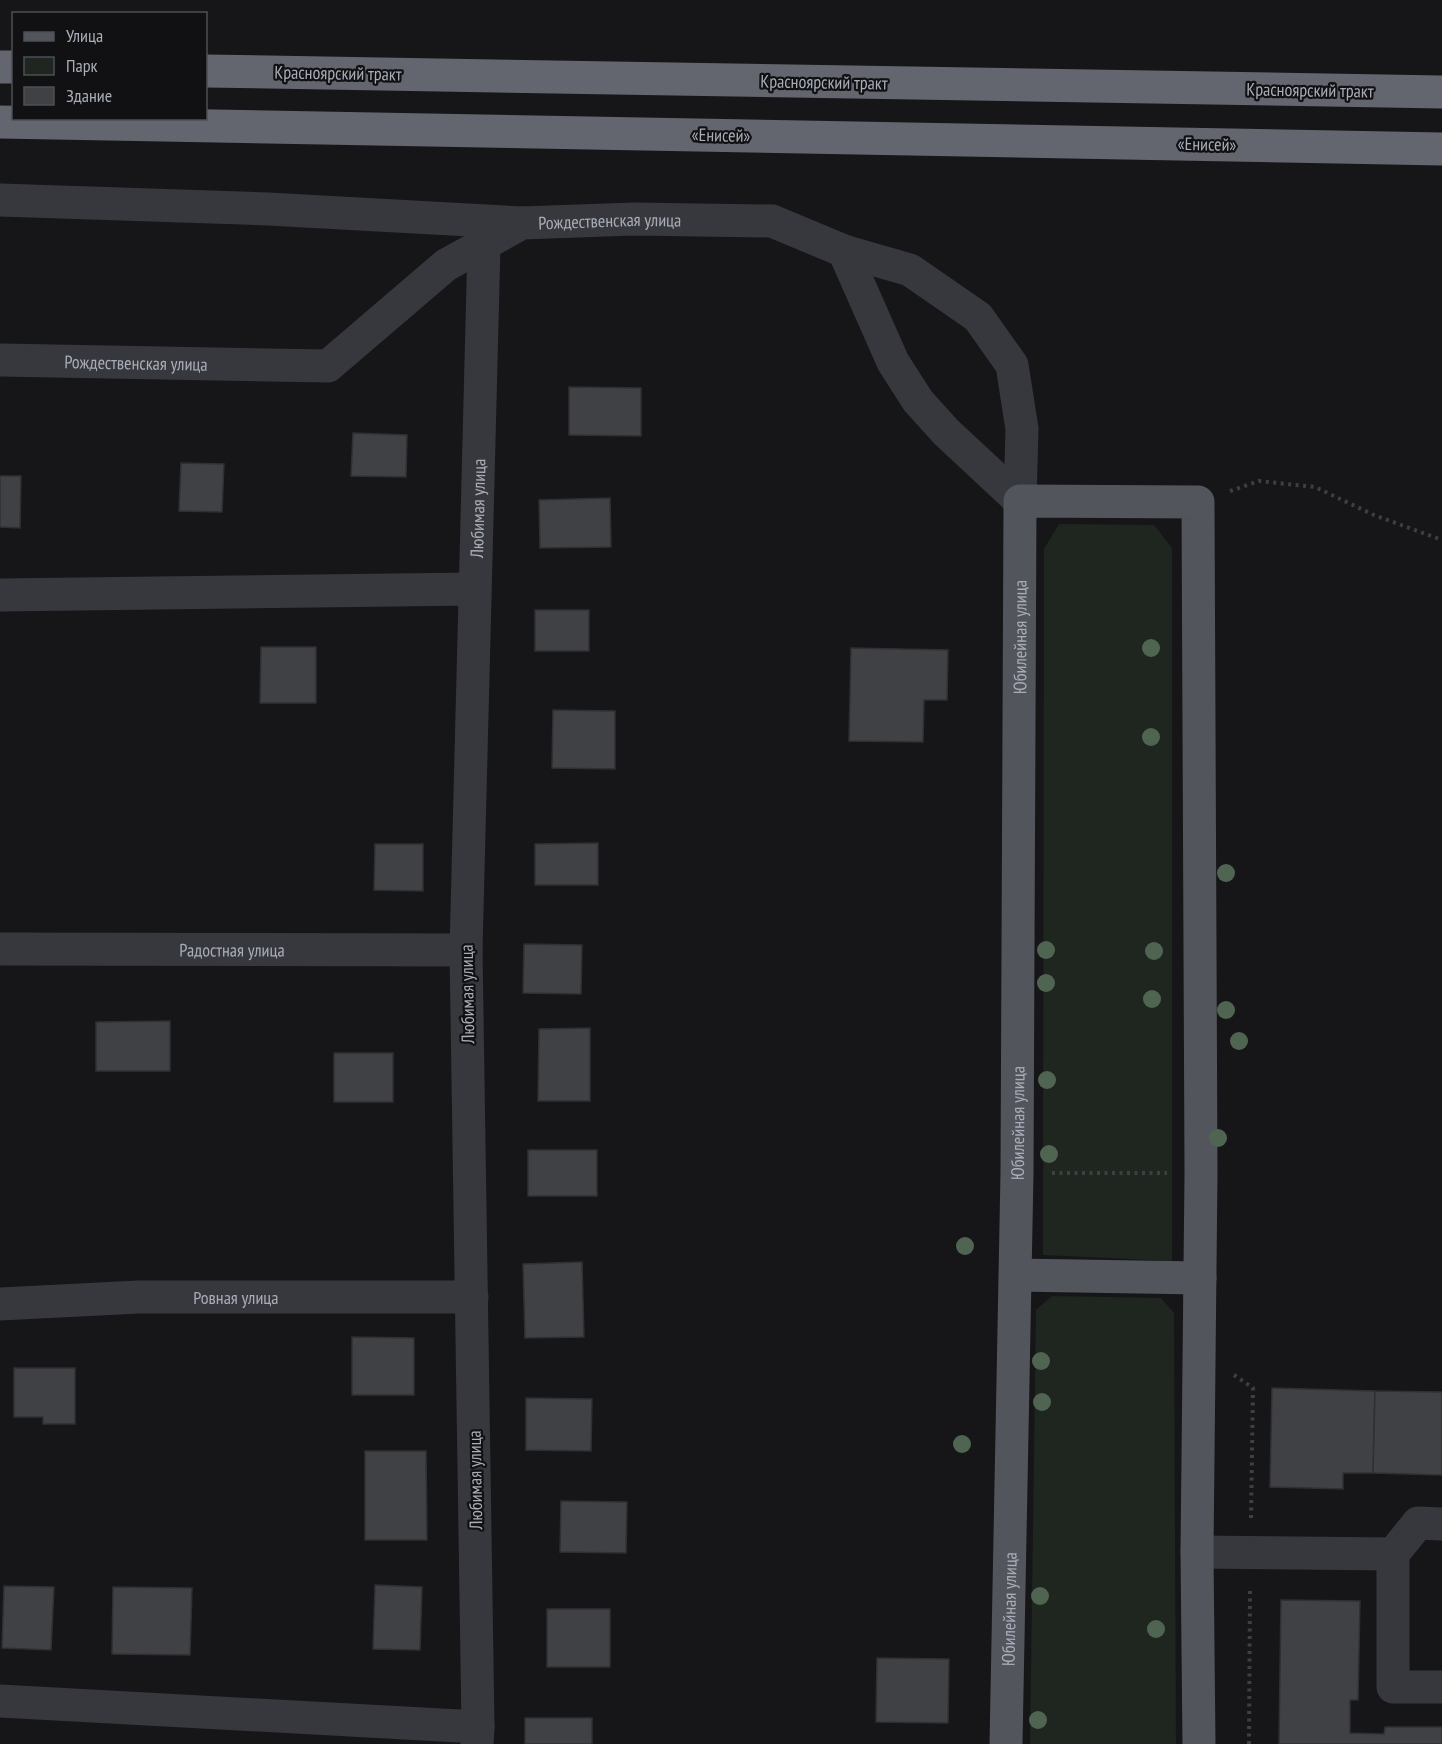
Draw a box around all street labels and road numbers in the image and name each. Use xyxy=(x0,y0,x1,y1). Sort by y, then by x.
street label: Красноярский тракт xyxy=(274,60,402,86)
street label: Красноярский тракт xyxy=(760,69,888,95)
street label: Красноярский тракт xyxy=(1246,77,1374,103)
street label: «Енисей» xyxy=(691,123,751,147)
street label: «Енисей» xyxy=(1177,132,1237,156)
street label: Рождественская улица xyxy=(538,207,682,234)
street label: Рождественская улица xyxy=(64,350,208,375)
street label: Любимая улица xyxy=(464,458,490,559)
street label: Юбилейная улица xyxy=(1008,580,1031,694)
street label: Радостная улица xyxy=(179,938,285,961)
street label: Любимая улица xyxy=(455,944,479,1045)
street label: Юбилейная улица xyxy=(1005,1066,1029,1180)
street label: Ровная улица xyxy=(193,1286,278,1309)
street label: Любимая улица xyxy=(463,1430,487,1531)
street label: Юбилейная улица xyxy=(996,1552,1021,1666)

